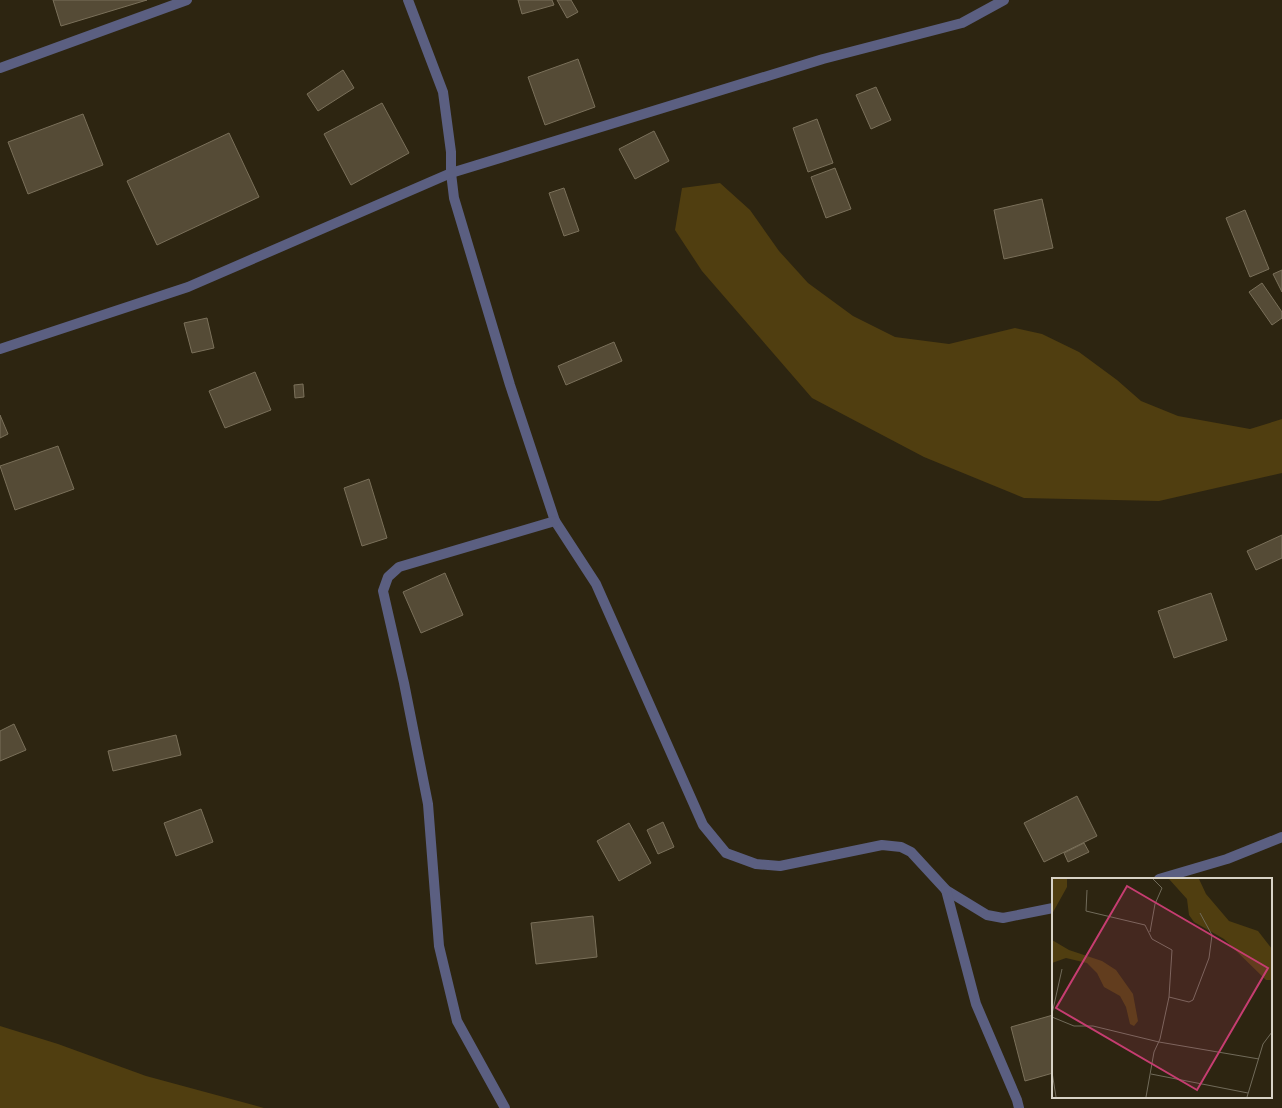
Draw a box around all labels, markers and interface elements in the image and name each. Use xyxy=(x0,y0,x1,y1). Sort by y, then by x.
inset map xyxy=(1052,878,1272,1098)

